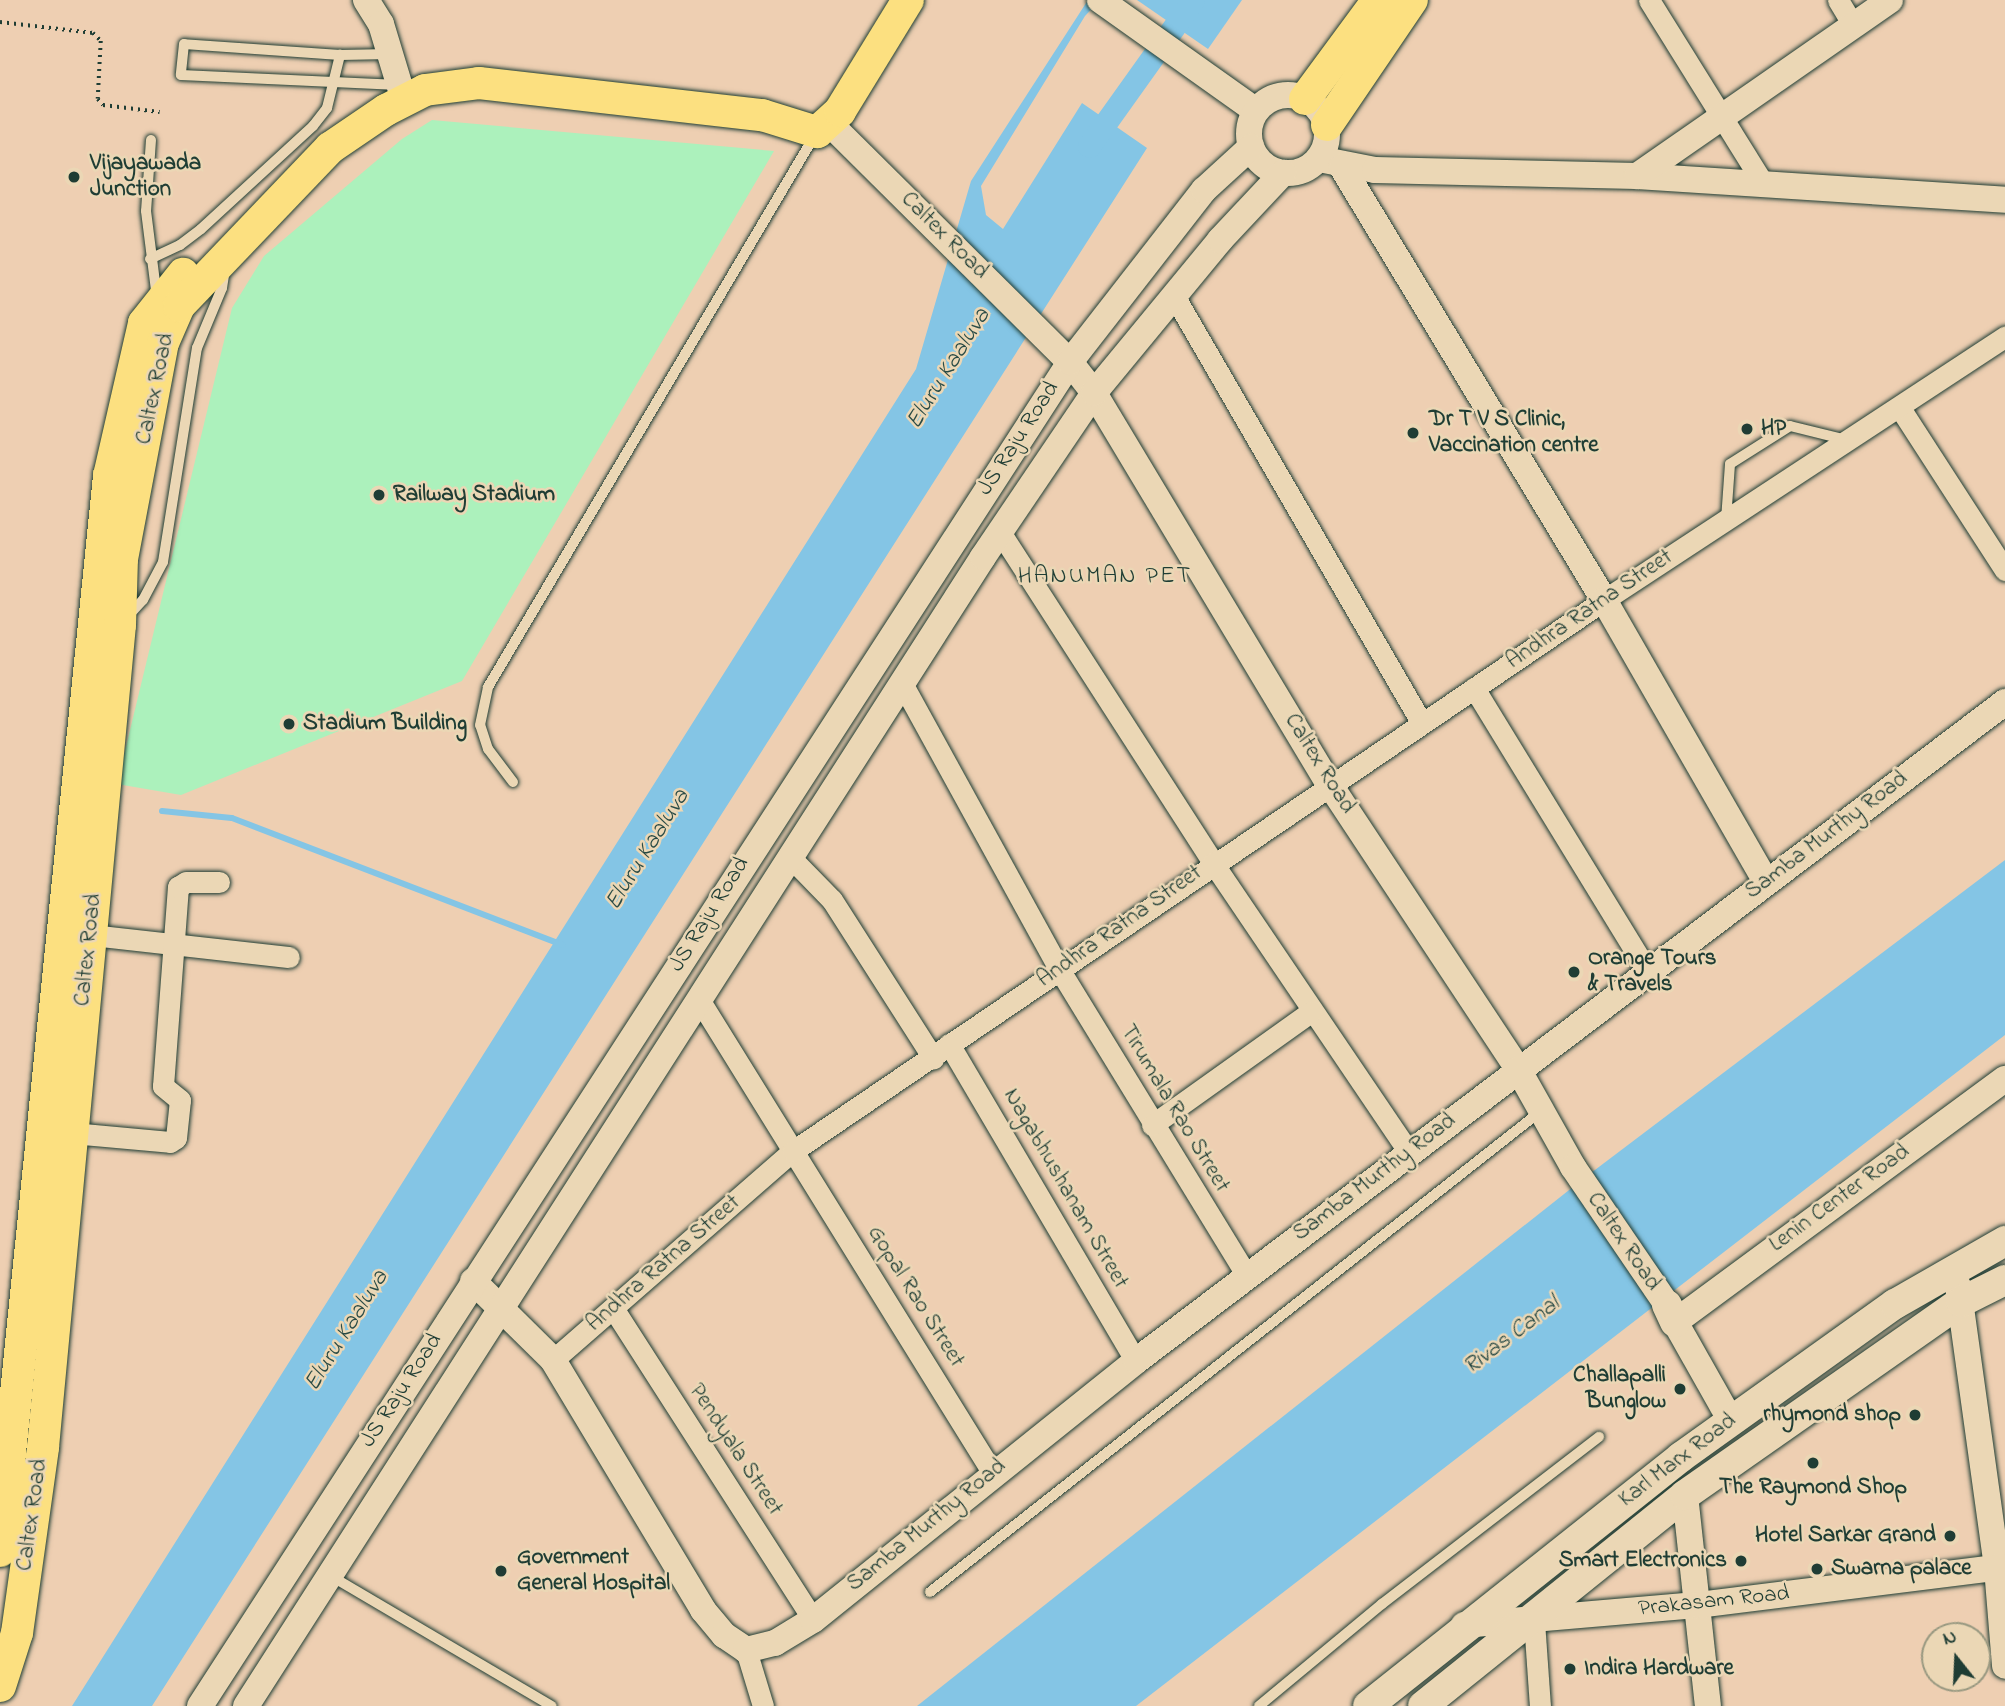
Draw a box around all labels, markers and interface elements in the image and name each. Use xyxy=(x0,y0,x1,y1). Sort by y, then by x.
place label: Vijayawada Junction xyxy=(90,150,201,204)
marker: Vijayawada Junction xyxy=(64,167,84,187)
street label: Caltex Road xyxy=(894,186,994,286)
water label: Eluru Kaaluva xyxy=(901,303,997,435)
street label: Caltex Road xyxy=(131,331,181,447)
street label: JS Raju Road xyxy=(972,377,1066,501)
place label: Dr T V S Clinic, Vaccination centre xyxy=(1429,406,1598,460)
place label: HP xyxy=(1761,415,1786,443)
marker: HP xyxy=(1739,421,1755,437)
marker: Dr T V S Clinic, Vaccination centre xyxy=(1403,423,1423,443)
place label: Railway Stadium xyxy=(393,481,555,509)
marker: Railway Stadium xyxy=(371,487,387,503)
street label: Andhra Ratna Street xyxy=(1501,544,1679,676)
district label: HANUMAN PET xyxy=(1019,563,1191,591)
street label: Caltex Road xyxy=(1277,709,1361,819)
place label: Stadium Building xyxy=(303,710,467,738)
marker: Stadium Building xyxy=(281,716,297,732)
street label: Samba Murthy Road xyxy=(1740,766,1914,906)
water label: Eluru Kaaluva xyxy=(600,784,696,916)
street label: JS Raju Road xyxy=(664,852,756,978)
street label: Andhra Ratna Street xyxy=(1032,860,1208,994)
street label: Caltex Road xyxy=(69,892,109,1008)
place label: Orange Tours & Travels xyxy=(1588,945,1717,999)
marker: Orange Tours & Travels xyxy=(1566,964,1582,980)
street label: Tirumala Rao Street xyxy=(1113,1020,1235,1198)
street label: Nagabhushanam Street xyxy=(996,1084,1134,1294)
street label: Samba Murthy Road xyxy=(1288,1108,1462,1248)
street label: Lenin Center Road xyxy=(1765,1139,1915,1259)
street label: Caltex Road xyxy=(1580,1187,1666,1297)
street label: Andhra Ratna Street xyxy=(581,1190,747,1338)
street label: Gopal Rao Street xyxy=(860,1221,970,1373)
water label: Eluru Kaaluva xyxy=(299,1265,395,1397)
water label: Rivas Canal xyxy=(1458,1290,1566,1382)
street label: JS Raju Road xyxy=(355,1329,449,1453)
place label: Challapalli Bunglow xyxy=(1573,1362,1666,1416)
street label: Pendyala Street xyxy=(682,1379,788,1521)
marker: Challapalli Bunglow xyxy=(1672,1381,1688,1397)
place label: rhymond shop xyxy=(1763,1401,1901,1429)
marker: rhymond shop xyxy=(1907,1407,1923,1423)
street label: Karl Marx Road xyxy=(1614,1408,1742,1514)
street label: Samba Murthy Road xyxy=(842,1453,1012,1599)
marker: The Raymond Shop xyxy=(1805,1455,1821,1471)
street label: Caltex Road xyxy=(11,1457,55,1573)
place label: The Raymond Shop xyxy=(1719,1474,1907,1502)
place label: Hotel Sarkar Grand xyxy=(1755,1522,1936,1550)
marker: Hotel Sarkar Grand xyxy=(1942,1528,1958,1544)
place label: Government General Hospital xyxy=(517,1544,670,1598)
place label: Smart Electronics xyxy=(1559,1547,1727,1575)
marker: Smart Electronics xyxy=(1733,1553,1749,1569)
place label: Swarna palace xyxy=(1831,1555,1972,1583)
marker: Government General Hospital xyxy=(491,1561,511,1581)
marker: Swarna palace xyxy=(1809,1561,1825,1577)
street label: Prakasam Road xyxy=(1637,1580,1791,1624)
north arrow xyxy=(1921,1622,1991,1692)
text: N xyxy=(1940,1624,1960,1653)
place label: Indira Hardware xyxy=(1584,1655,1734,1683)
marker: Indira Hardware xyxy=(1562,1661,1578,1677)

